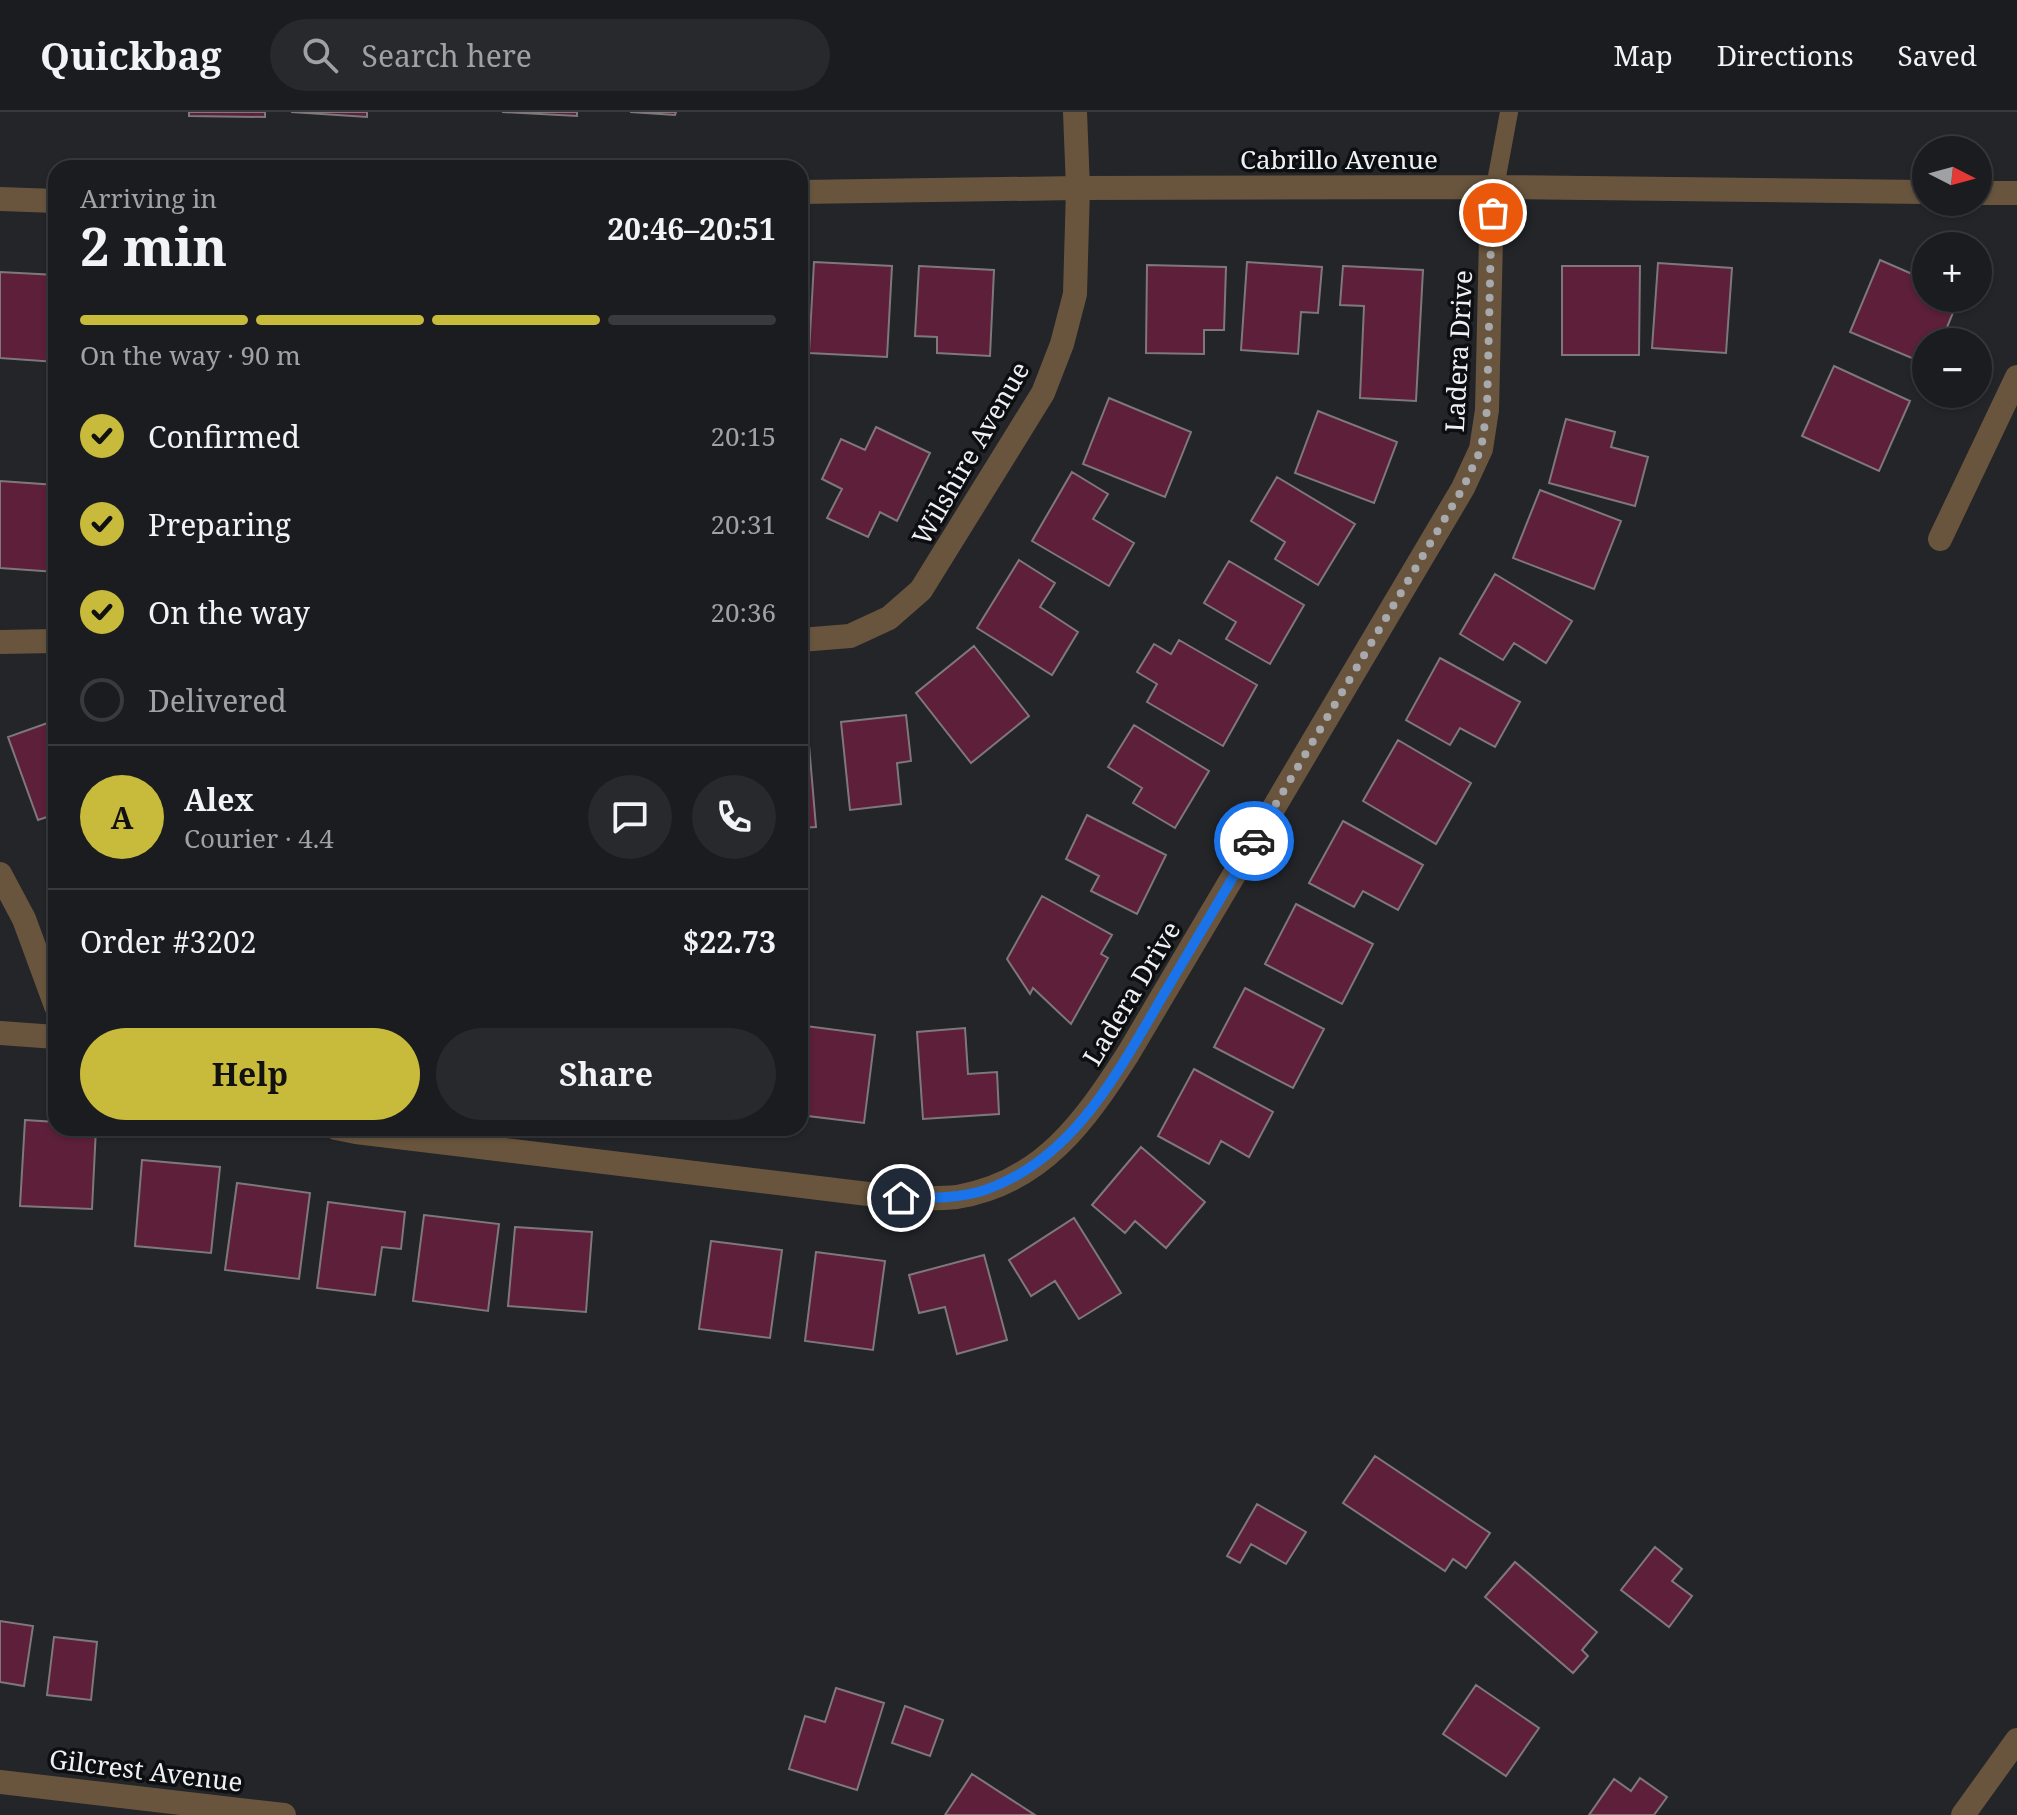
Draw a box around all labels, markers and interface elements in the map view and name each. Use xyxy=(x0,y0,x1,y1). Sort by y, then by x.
search box xyxy=(270,19,830,91)
text: Quickbag xyxy=(40,29,222,81)
icon: search xyxy=(298,33,342,77)
text: Search here xyxy=(362,35,532,76)
text: Map xyxy=(1613,36,1673,74)
text: Directions xyxy=(1717,36,1854,74)
text: Saved xyxy=(1898,36,1977,74)
north arrow xyxy=(1912,136,1992,216)
map controls xyxy=(1912,136,1992,408)
street label: Cabrillo Avenue xyxy=(1240,141,1438,177)
pin xyxy=(1459,179,1527,247)
text: Arriving in xyxy=(80,180,217,216)
icon: bag xyxy=(1471,191,1515,235)
text: 20:46–20:51 xyxy=(607,208,776,249)
text: 2 min xyxy=(80,210,227,281)
button: + xyxy=(1912,232,1992,312)
street label: Ladera Drive xyxy=(1436,269,1480,433)
button: − xyxy=(1912,328,1992,408)
text: On the way · 90 m xyxy=(80,337,301,373)
street label: Wilshire Avenue xyxy=(903,355,1037,551)
icon: check xyxy=(80,414,124,458)
text: Confirmed xyxy=(148,416,300,457)
text: 20:15 xyxy=(710,418,776,454)
icon: check xyxy=(80,502,124,546)
text: Preparing xyxy=(148,504,291,545)
text: 20:31 xyxy=(710,506,776,542)
icon: check xyxy=(80,590,124,634)
text: On the way xyxy=(148,592,310,633)
text: 20:36 xyxy=(710,594,776,630)
text: Delivered xyxy=(148,680,287,721)
button: chat xyxy=(588,775,672,859)
button: phone xyxy=(692,775,776,859)
text: Alex xyxy=(184,779,254,820)
text: A xyxy=(111,797,133,838)
courier xyxy=(1214,801,1294,881)
icon: car xyxy=(1232,819,1276,863)
text: Courier · 4.4 xyxy=(184,820,334,856)
street label: Ladera Drive xyxy=(1074,914,1188,1072)
text: Order #3202 xyxy=(80,921,257,962)
text: $22.73 xyxy=(682,921,776,962)
button: Help xyxy=(80,1028,420,1120)
button: Share xyxy=(436,1028,776,1120)
pin xyxy=(867,1164,935,1232)
icon: home xyxy=(879,1176,923,1220)
street label: Gilcrest Avenue xyxy=(47,1740,245,1800)

